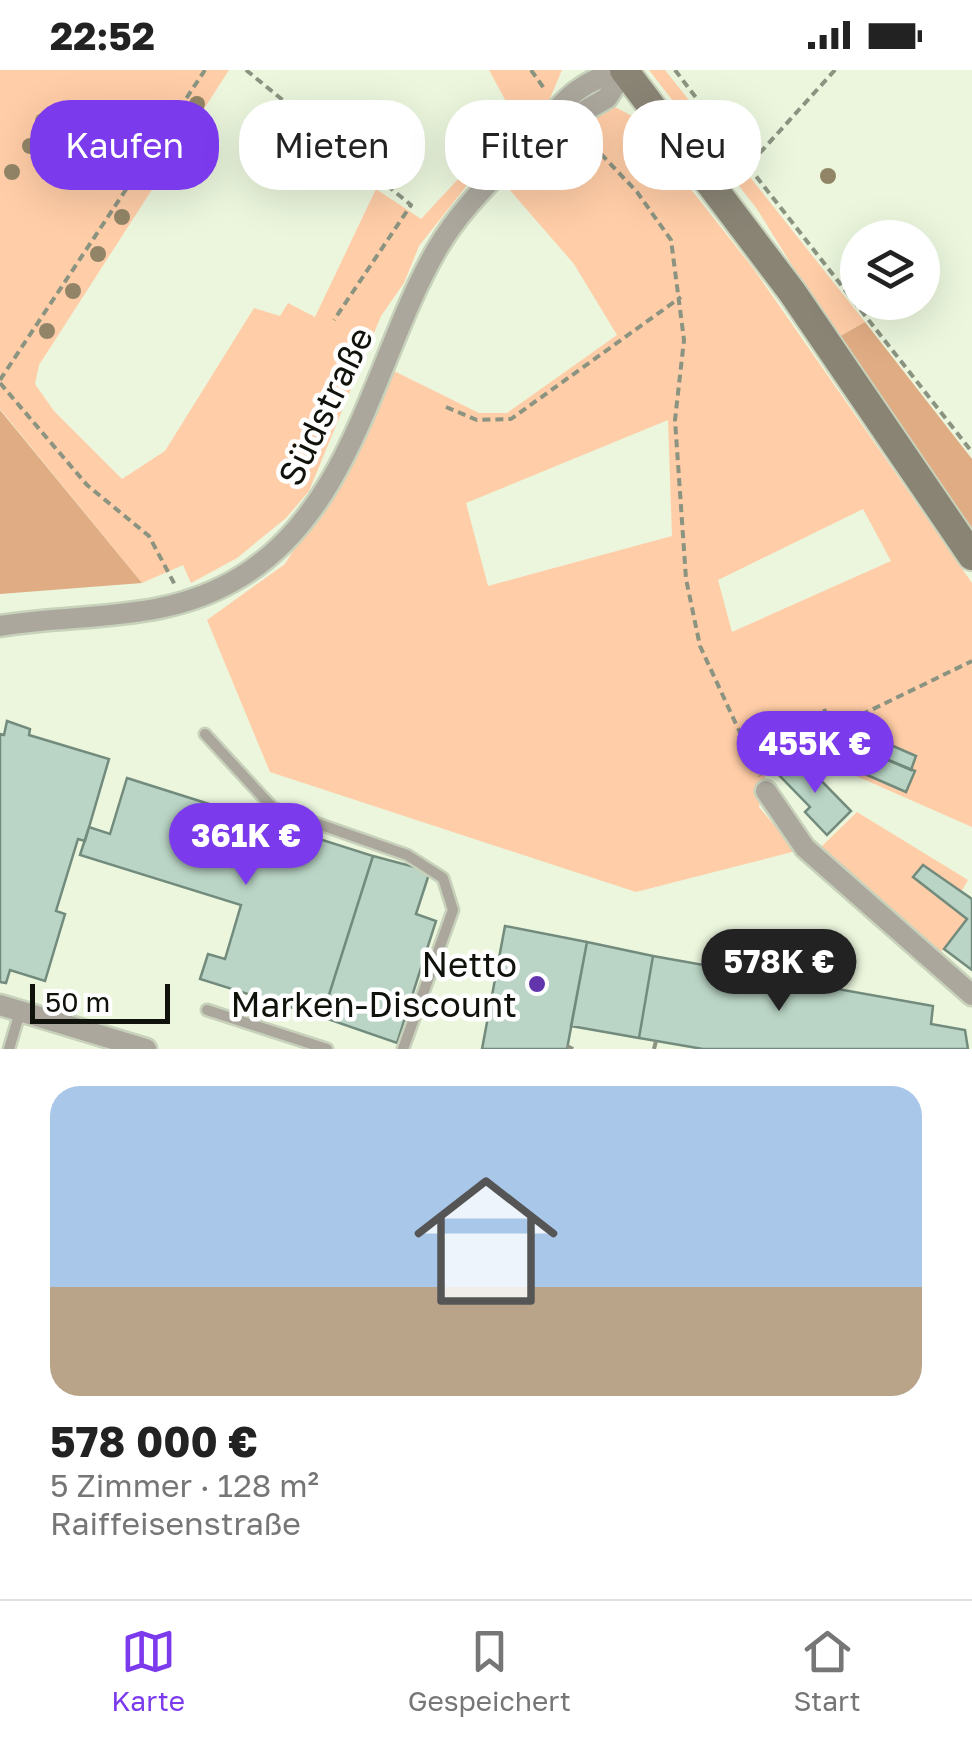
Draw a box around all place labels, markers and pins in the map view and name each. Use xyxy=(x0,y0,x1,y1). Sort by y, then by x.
pin: 455K € xyxy=(734,711,896,796)
pin: 361K € xyxy=(165,803,327,888)
pin: 578K € xyxy=(698,929,860,1014)
place label: Netto Marken-Discount xyxy=(230,943,517,1025)
marker: Netto Marken-Discount xyxy=(526,973,548,995)

